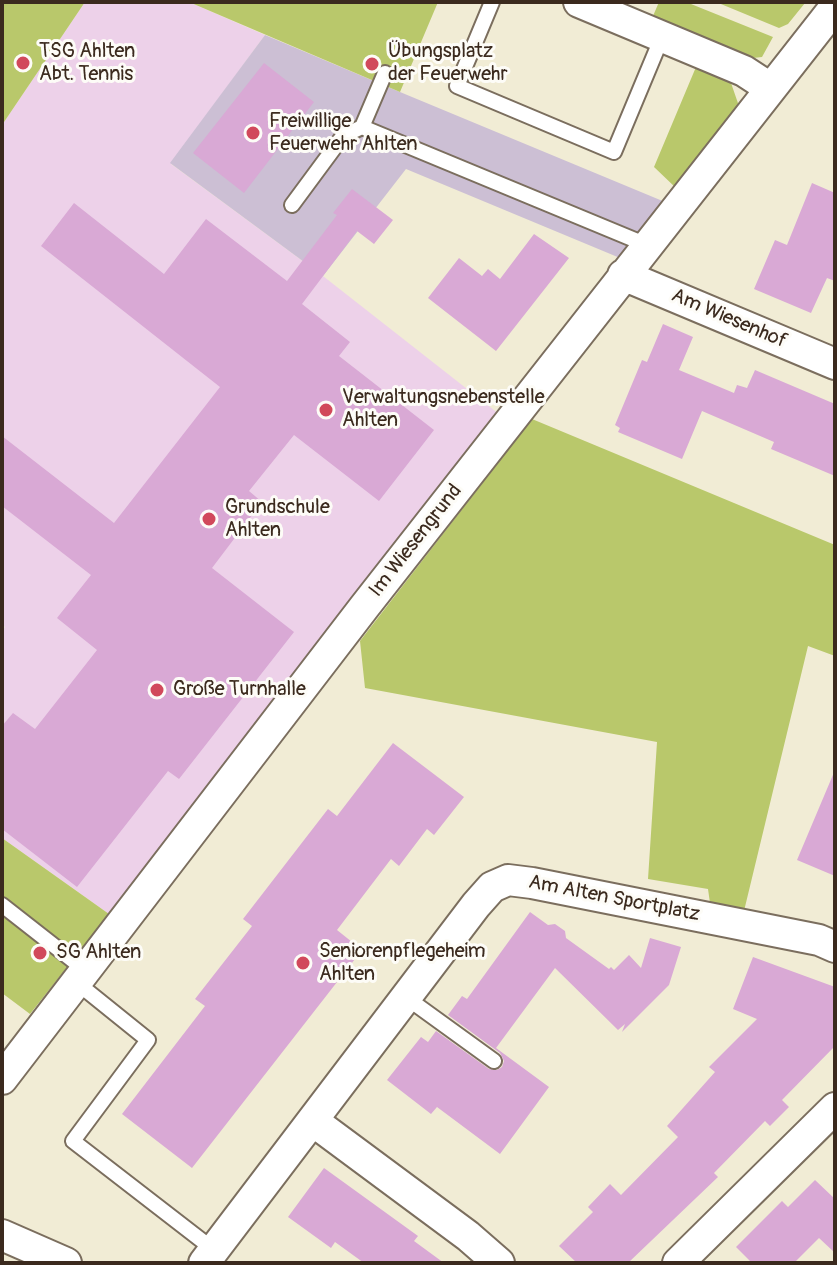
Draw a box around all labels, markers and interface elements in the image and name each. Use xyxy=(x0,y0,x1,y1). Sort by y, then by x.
place label: TSG Ahlten Abt. Tennis xyxy=(39,40,135,87)
place label: Übungsplatz der Feuerwehr xyxy=(388,40,508,87)
marker: TSG Ahlten Abt. Tennis xyxy=(14,54,32,72)
marker: Übungsplatz der Feuerwehr xyxy=(363,55,381,73)
place label: Freiwillige Feuerwehr Ahlten xyxy=(269,110,418,157)
marker: Freiwillige Feuerwehr Ahlten xyxy=(244,124,262,142)
street label: Am Wiesenhof xyxy=(668,284,790,354)
place label: Verwaltungsnebenstelle Ahlten xyxy=(342,386,545,433)
marker: Verwaltungsnebenstelle Ahlten xyxy=(317,401,335,419)
street label: Im Wiesengrund xyxy=(365,480,467,602)
place label: Grundschule Ahlten xyxy=(225,496,330,543)
marker: Grundschule Ahlten xyxy=(200,510,218,528)
place label: Große Turnhalle xyxy=(173,678,306,702)
marker: Große Turnhalle xyxy=(148,681,166,699)
street label: Am Alten Sportplatz xyxy=(526,871,702,927)
place label: Seniorenpflegeheim Ahlten xyxy=(319,940,485,987)
place label: SG Ahlten xyxy=(56,941,141,965)
marker: SG Ahlten xyxy=(31,944,49,962)
marker: Seniorenpflegeheim Ahlten xyxy=(294,954,312,972)

